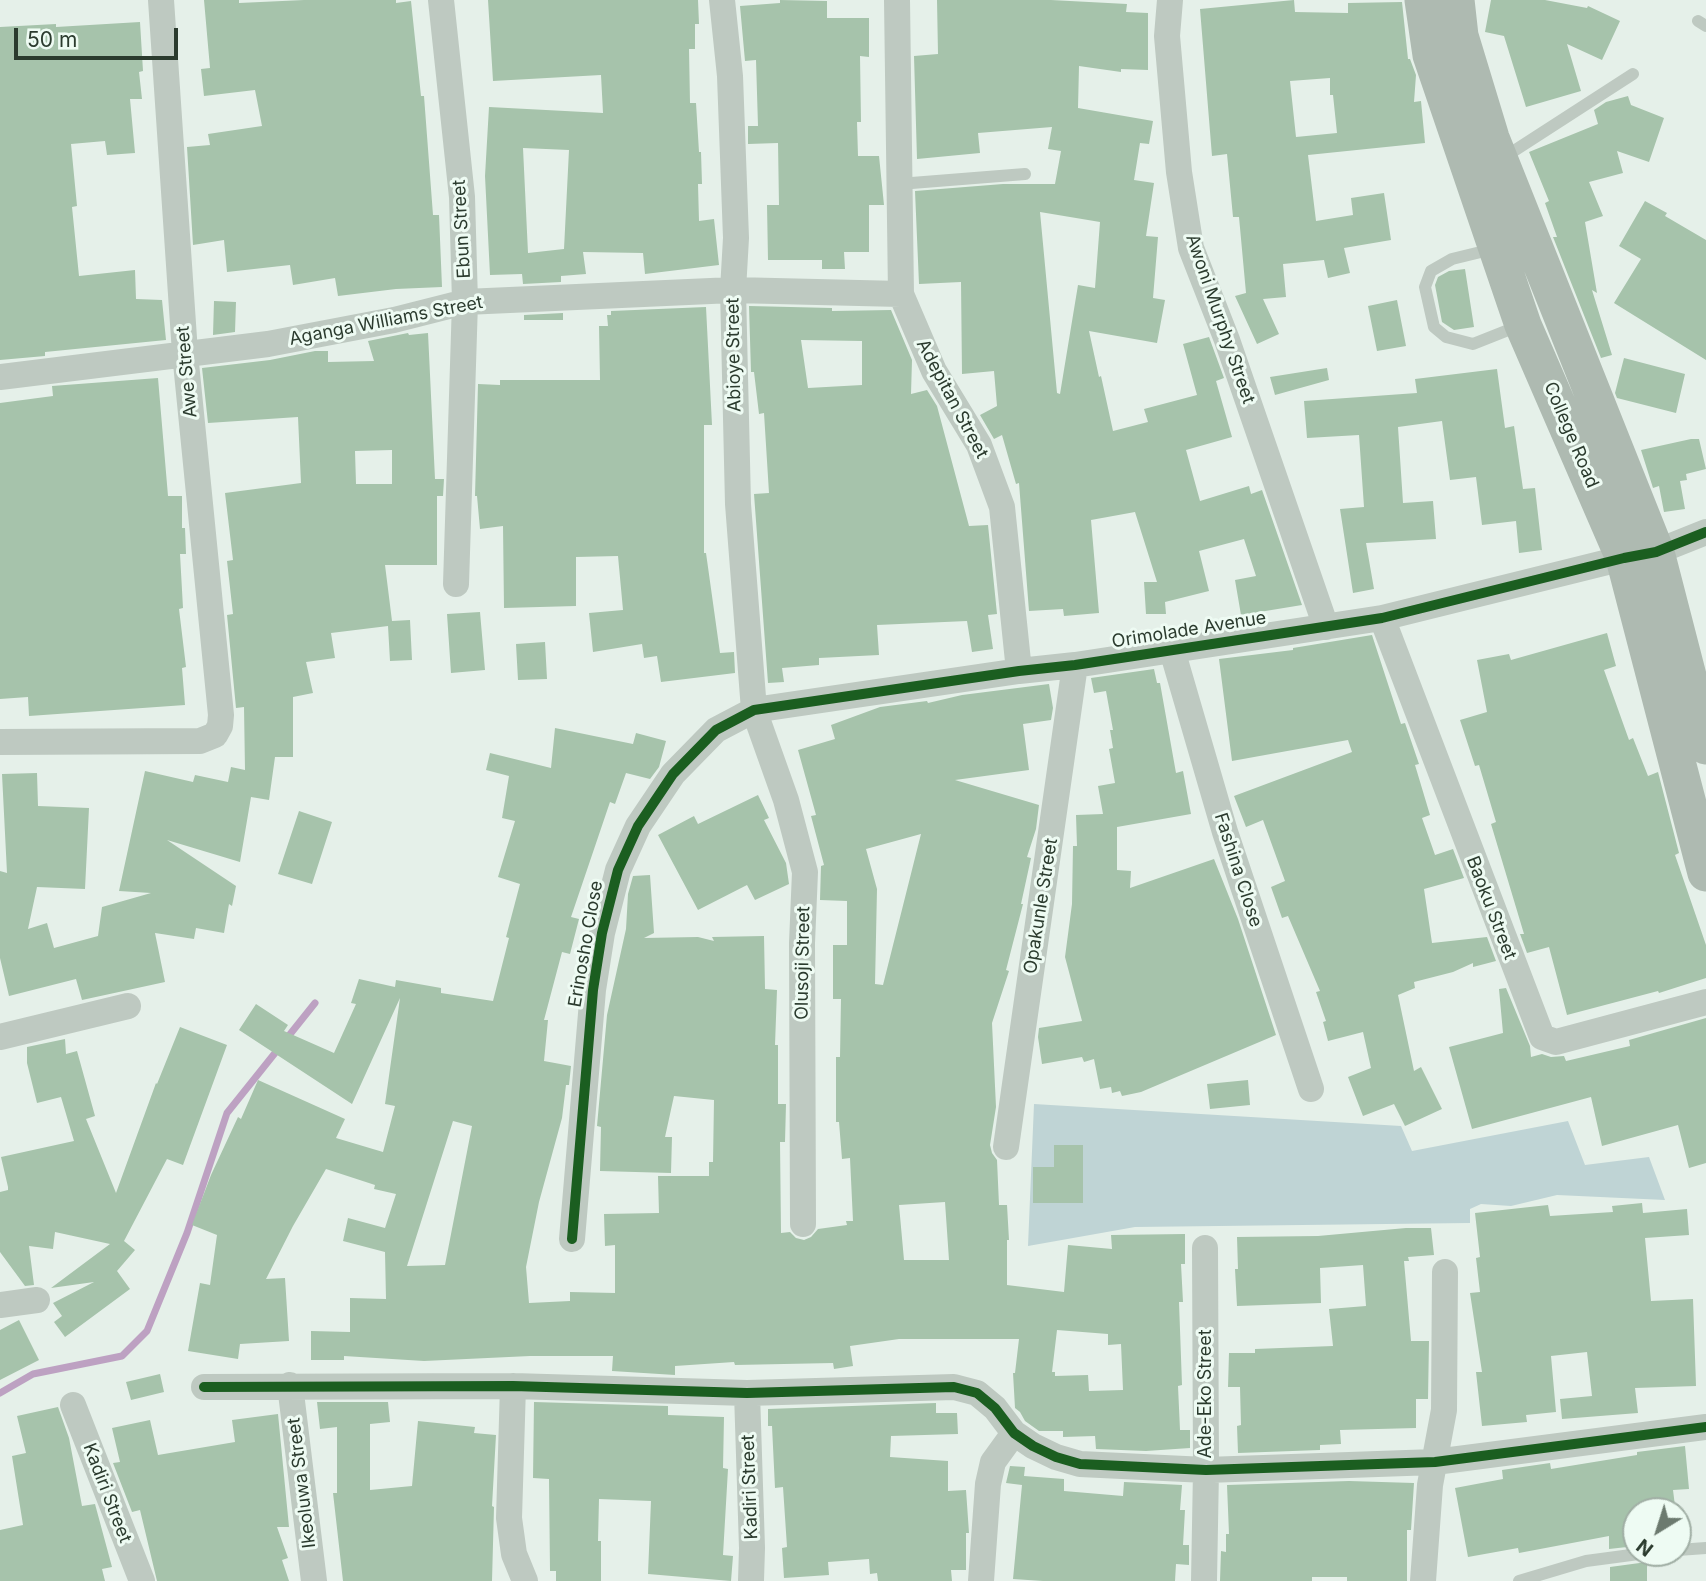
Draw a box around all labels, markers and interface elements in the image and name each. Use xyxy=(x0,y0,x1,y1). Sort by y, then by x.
scale bar xyxy=(18,14,182,58)
text: 50 m xyxy=(27,27,77,52)
street label: Ebun Street xyxy=(449,179,475,279)
street label: Awoni Murphy Street xyxy=(1181,231,1259,407)
street label: Aganga Williams Street xyxy=(287,292,485,350)
street label: Abioye Street xyxy=(722,298,746,412)
street label: Awe Street xyxy=(172,325,202,419)
street label: Adepitan Street xyxy=(912,336,992,462)
street label: College Road xyxy=(1539,379,1603,491)
street label: Orimolade Avenue xyxy=(1110,607,1268,653)
street label: Fashina Close xyxy=(1209,810,1267,930)
street label: Opakunle Street xyxy=(1020,837,1062,975)
street label: Baoku Street xyxy=(1461,853,1521,963)
street label: Erinosho Close xyxy=(564,879,608,1009)
street label: Olusoji Street xyxy=(791,906,815,1020)
street label: Ade-Eko Street xyxy=(1195,1329,1217,1459)
street label: Ikeoluwa Street xyxy=(283,1417,321,1549)
street label: Kadiri Street xyxy=(737,1434,763,1540)
street label: Kadiri Street xyxy=(78,1440,136,1546)
north arrow xyxy=(1622,1497,1692,1567)
text: N xyxy=(1632,1534,1658,1561)

